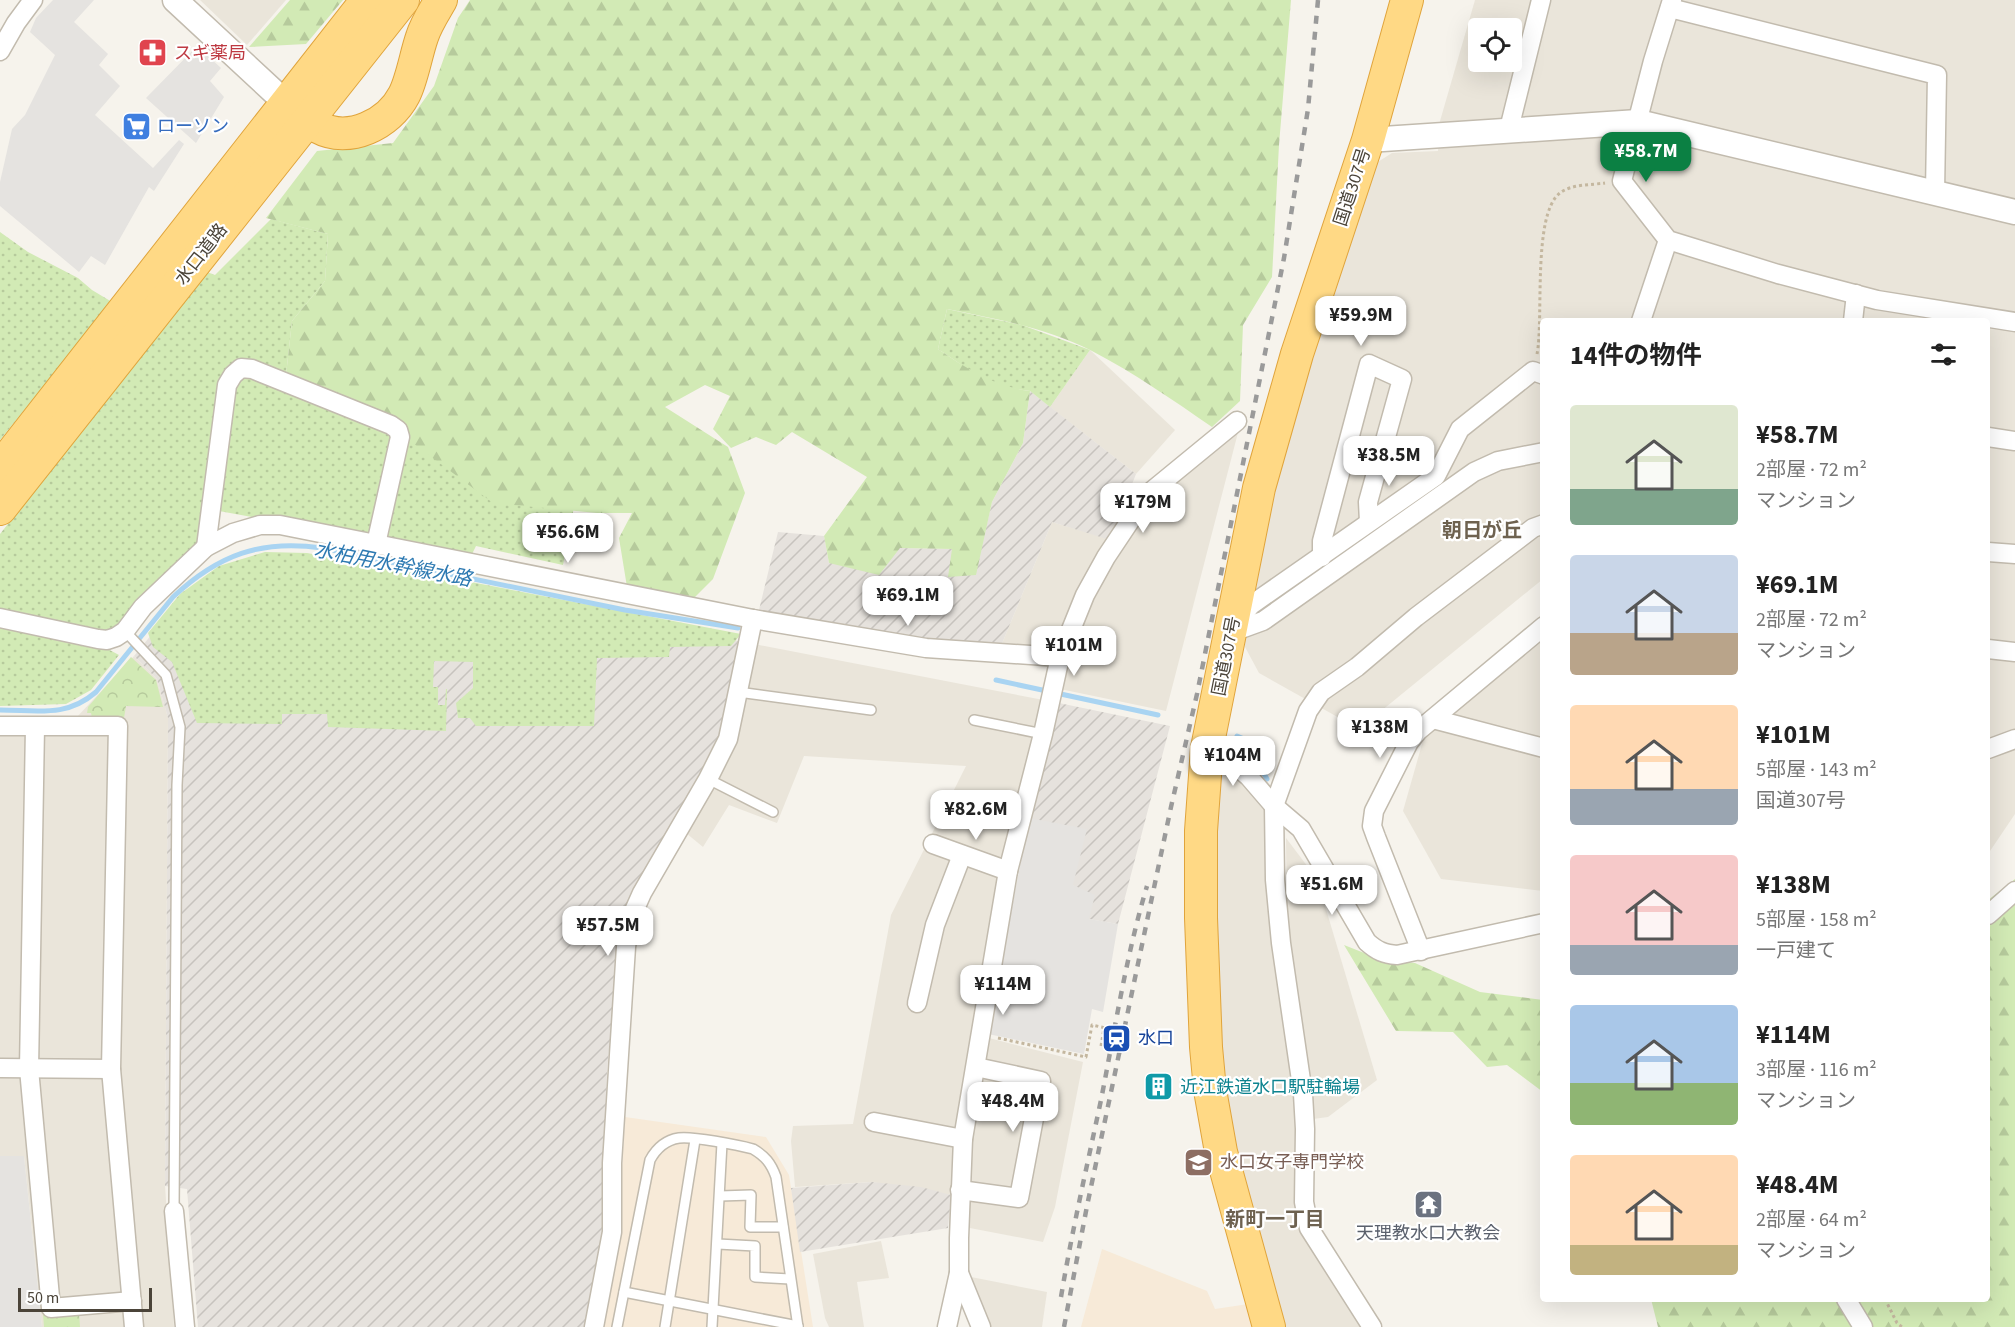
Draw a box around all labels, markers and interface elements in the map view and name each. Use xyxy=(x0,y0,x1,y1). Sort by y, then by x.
map controls xyxy=(1468,18,1522,72)
button: locate xyxy=(1468,18,1522,72)
pharmacy icon: スギ薬局 xyxy=(137,37,169,69)
place label: スギ薬局 xyxy=(174,41,246,66)
supermarket icon: ローソン xyxy=(120,110,152,142)
place label: ローソン xyxy=(157,114,229,139)
pin: ¥58.7M xyxy=(1597,132,1695,183)
text: ¥58.7M xyxy=(1614,137,1678,165)
street label: 国道307号 xyxy=(1328,145,1377,229)
street label: 水口道路 xyxy=(169,218,233,290)
pin: ¥59.9M xyxy=(1312,296,1410,347)
text: ¥59.9M xyxy=(1329,301,1393,329)
text: 14件の物件 xyxy=(1570,337,1701,374)
icon: filters xyxy=(1927,338,1960,371)
text: ¥58.7M xyxy=(1756,416,1839,453)
icon: home xyxy=(1618,429,1690,501)
pin: ¥38.5M xyxy=(1340,436,1438,487)
text: ¥38.5M xyxy=(1357,441,1421,469)
text: 2部屋 · 72 m² xyxy=(1756,456,1867,484)
pin: ¥179M xyxy=(1101,483,1185,534)
text: マンション xyxy=(1756,487,1856,515)
text: ¥179M xyxy=(1114,488,1172,516)
pin: ¥56.6M xyxy=(519,513,617,564)
district label: 朝日が丘 xyxy=(1442,517,1522,545)
text: ¥56.6M xyxy=(536,518,600,546)
water label: 水柏用水幹線水路 xyxy=(312,536,476,594)
text: ¥69.1M xyxy=(1756,566,1839,603)
pin: ¥69.1M xyxy=(859,576,957,627)
icon: home xyxy=(1618,579,1690,651)
text: ¥69.1M xyxy=(876,581,940,609)
text: 2部屋 · 72 m² xyxy=(1756,606,1867,634)
street label: 国道307号 xyxy=(1207,614,1246,698)
pin: ¥101M xyxy=(1032,626,1116,677)
text: ¥101M xyxy=(1045,631,1103,659)
text: マンション xyxy=(1756,637,1856,665)
pin: ¥138M xyxy=(1338,708,1422,759)
text: ¥138M xyxy=(1351,713,1409,741)
text: ¥101M xyxy=(1756,716,1831,753)
icon: home xyxy=(1618,729,1690,801)
pin: ¥104M xyxy=(1191,736,1275,787)
text: ¥104M xyxy=(1204,741,1262,769)
text: 5部屋 · 143 m² xyxy=(1756,756,1877,784)
text: 国道307号 xyxy=(1756,787,1846,815)
pin: ¥82.6M xyxy=(927,790,1025,841)
text: ¥82.6M xyxy=(944,795,1008,823)
pin: ¥51.6M xyxy=(1283,865,1381,916)
text: ¥138M xyxy=(1756,866,1831,903)
text: ¥51.6M xyxy=(1300,870,1364,898)
icon: home xyxy=(1618,879,1690,951)
pin: ¥57.5M xyxy=(559,906,657,957)
text: 5部屋 · 158 m² xyxy=(1756,906,1877,934)
text: ¥57.5M xyxy=(576,911,640,939)
text: 一戸建て xyxy=(1756,937,1836,965)
pin: ¥114M xyxy=(961,965,1045,1016)
text: ¥114M xyxy=(974,970,1032,998)
text: ¥114M xyxy=(1756,1016,1831,1053)
station icon: 水口 xyxy=(1101,1022,1133,1054)
place label: 水口 xyxy=(1138,1026,1174,1051)
icon: home xyxy=(1618,1029,1690,1101)
text: 3部屋 · 116 m² xyxy=(1756,1056,1877,1084)
building icon: 近江鉄道水口駅駐輪場 xyxy=(1143,1071,1175,1103)
place label: 近江鉄道水口駅駐輪場 xyxy=(1180,1075,1360,1100)
pin: ¥48.4M xyxy=(964,1082,1062,1133)
text: ¥48.4M xyxy=(981,1087,1045,1115)
text: マンション xyxy=(1756,1087,1856,1115)
school or university icon: 水口女子専門学校 xyxy=(1183,1146,1215,1178)
place label: 水口女子専門学校 xyxy=(1220,1150,1364,1175)
text: ¥48.4M xyxy=(1756,1166,1839,1203)
icon: home xyxy=(1618,1179,1690,1251)
temple icon: 天理教水口大教会 xyxy=(1412,1188,1444,1220)
district label: 新町一丁目 xyxy=(1225,1206,1325,1234)
text: 2部屋 · 64 m² xyxy=(1756,1206,1867,1234)
place label: 天理教水口大教会 xyxy=(1356,1221,1500,1246)
text: マンション xyxy=(1756,1237,1856,1265)
scale bar xyxy=(18,1285,152,1312)
text: 50 m xyxy=(27,1287,59,1309)

